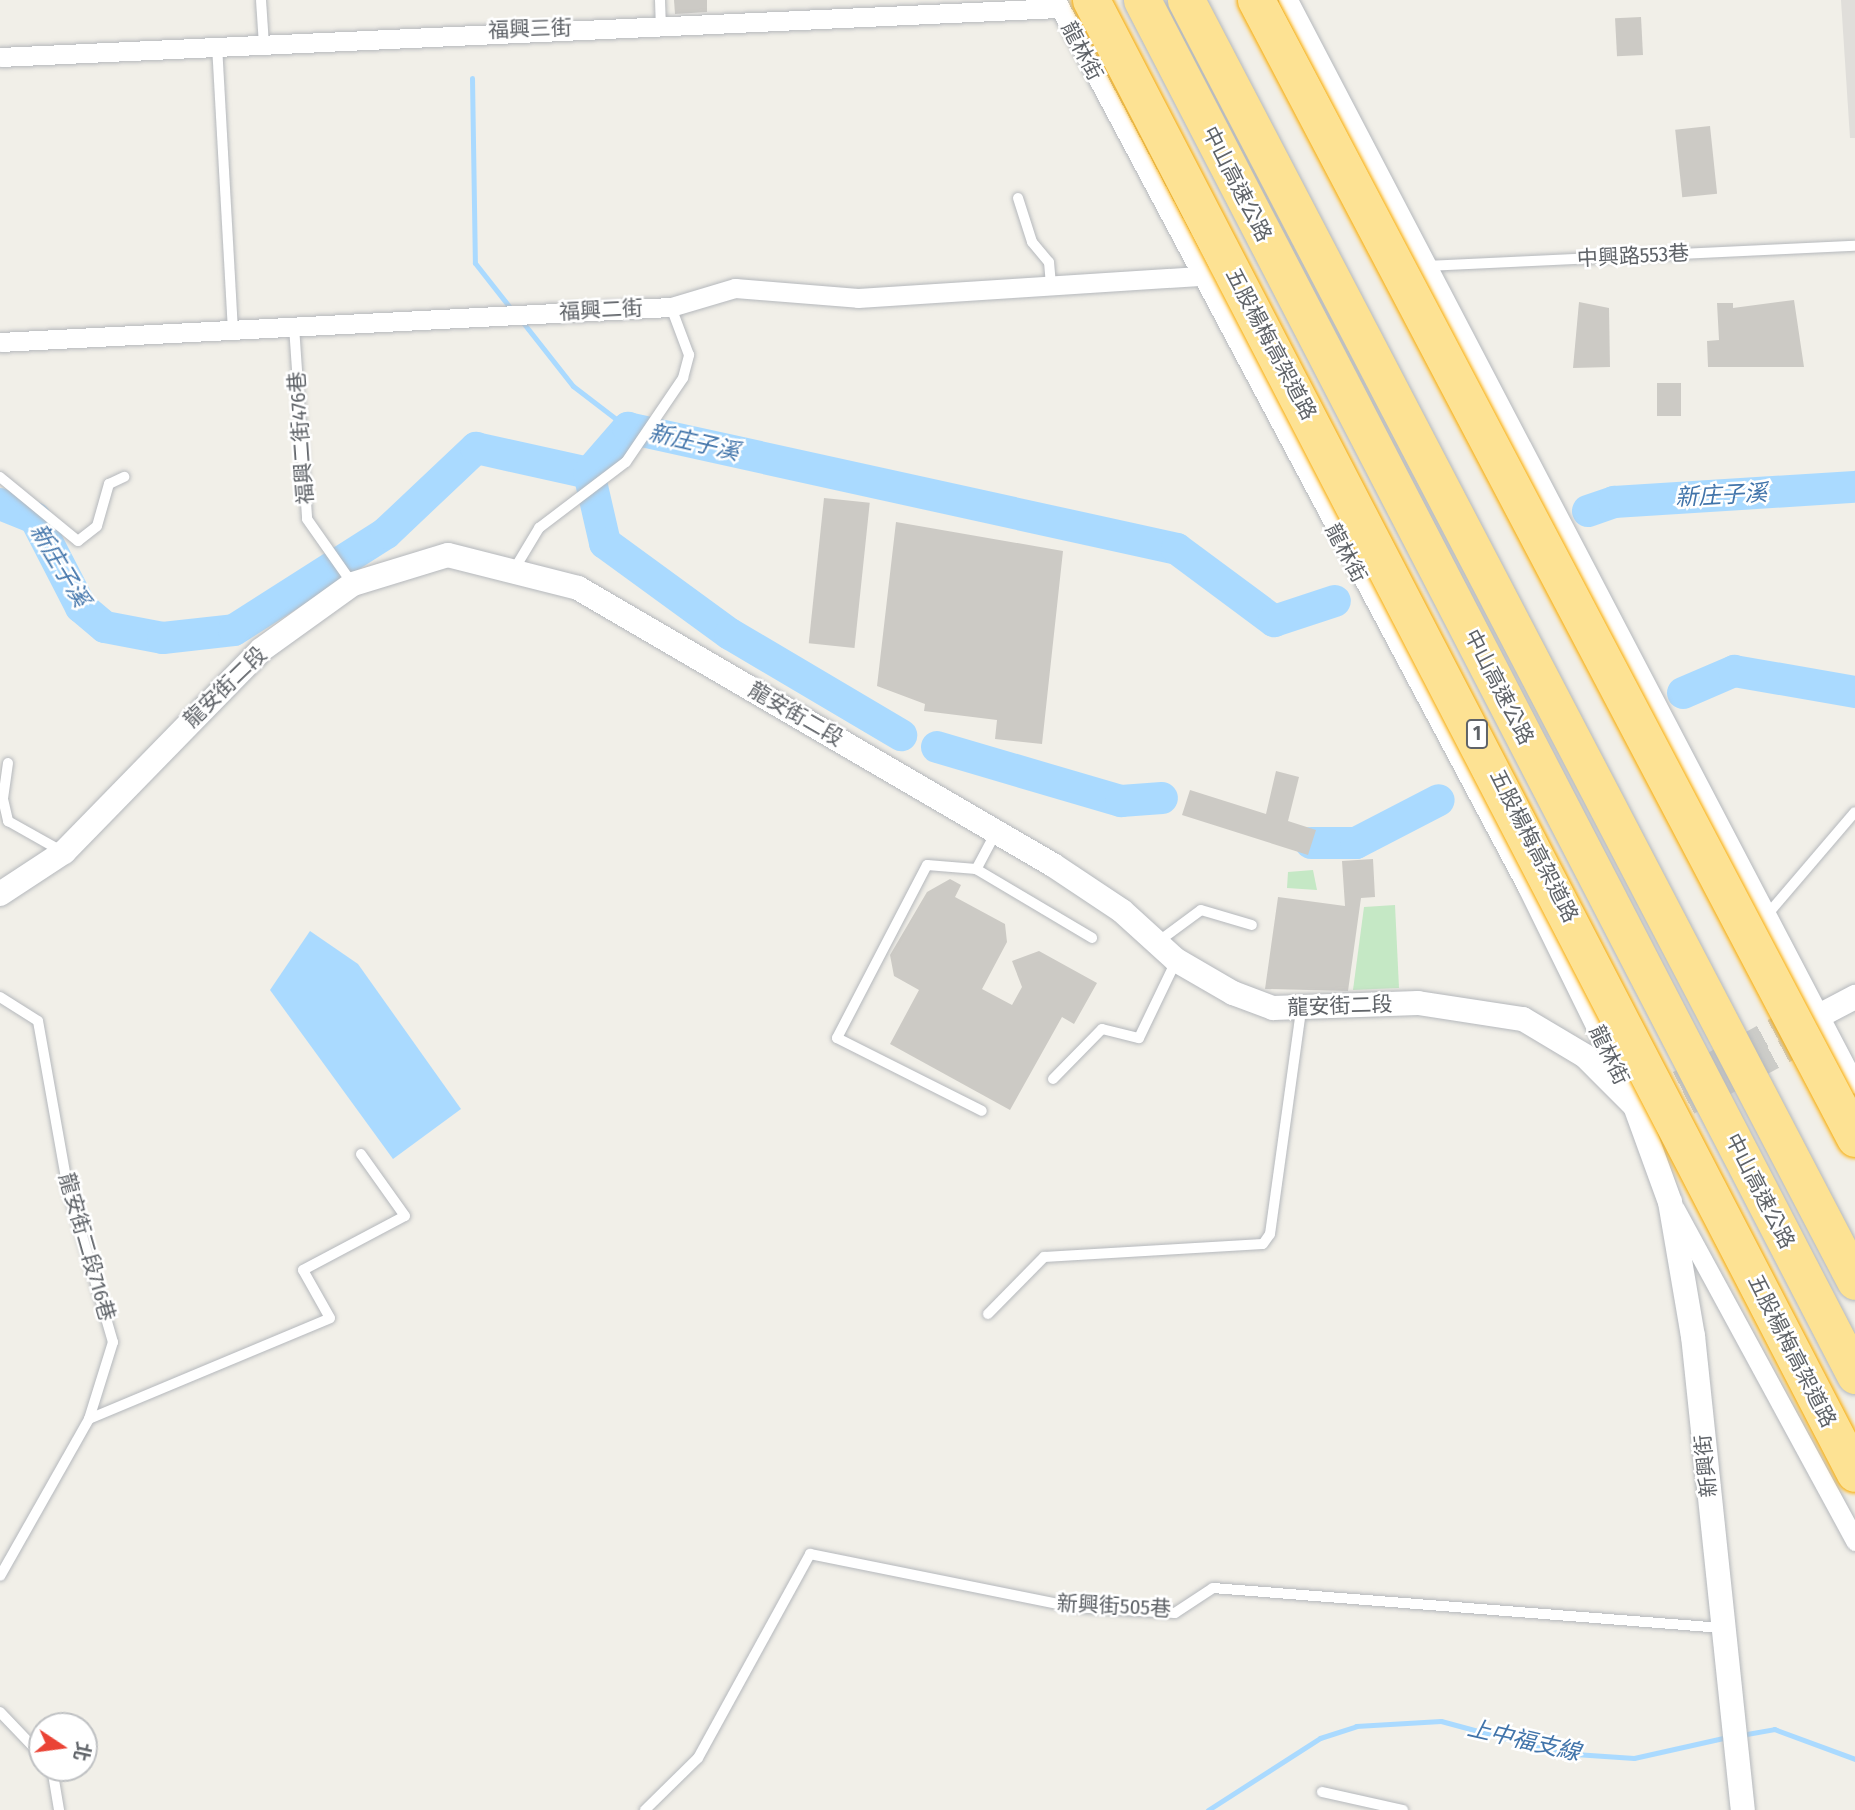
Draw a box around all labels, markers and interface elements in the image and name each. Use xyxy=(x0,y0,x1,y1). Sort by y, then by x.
street label: 福興三街 xyxy=(488,15,572,43)
street label: 龍林街 xyxy=(1056,17,1108,85)
street label: 中山高速公路 xyxy=(1197,122,1277,246)
street label: 中興路553巷 xyxy=(1576,240,1690,272)
street label: 五股楊梅高架道路 xyxy=(1220,264,1322,424)
street label: 福興二街 xyxy=(558,295,644,325)
street label: 福興二街476巷 xyxy=(284,371,318,505)
water label: 新庄子溪 xyxy=(646,418,742,466)
water label: 新庄子溪 xyxy=(1674,479,1768,511)
water label: 新庄子溪 xyxy=(24,518,96,612)
street label: 龍林街 xyxy=(1320,519,1372,587)
street label: 中山高速公路 xyxy=(1459,625,1539,749)
street label: 龍安街二段 xyxy=(178,641,272,733)
street label: 龍安街二段 xyxy=(744,677,848,751)
road number: 1 xyxy=(1465,719,1489,750)
street label: 五股楊梅高架道路 xyxy=(1485,765,1583,927)
street label: 龍安街二段 xyxy=(1287,992,1393,1020)
street label: 龍林街 xyxy=(1584,1021,1634,1089)
street label: 中山高速公路 xyxy=(1720,1129,1800,1253)
street label: 龍安街二段716巷 xyxy=(54,1170,120,1324)
street label: 五股楊梅高架道路 xyxy=(1743,1270,1841,1432)
street label: 新興街 xyxy=(1690,1433,1722,1499)
street label: 新興街505巷 xyxy=(1056,1590,1172,1622)
north arrow xyxy=(28,1712,98,1782)
water label: 上中福支線 xyxy=(1465,1714,1583,1766)
text: 北 xyxy=(69,1740,95,1763)

